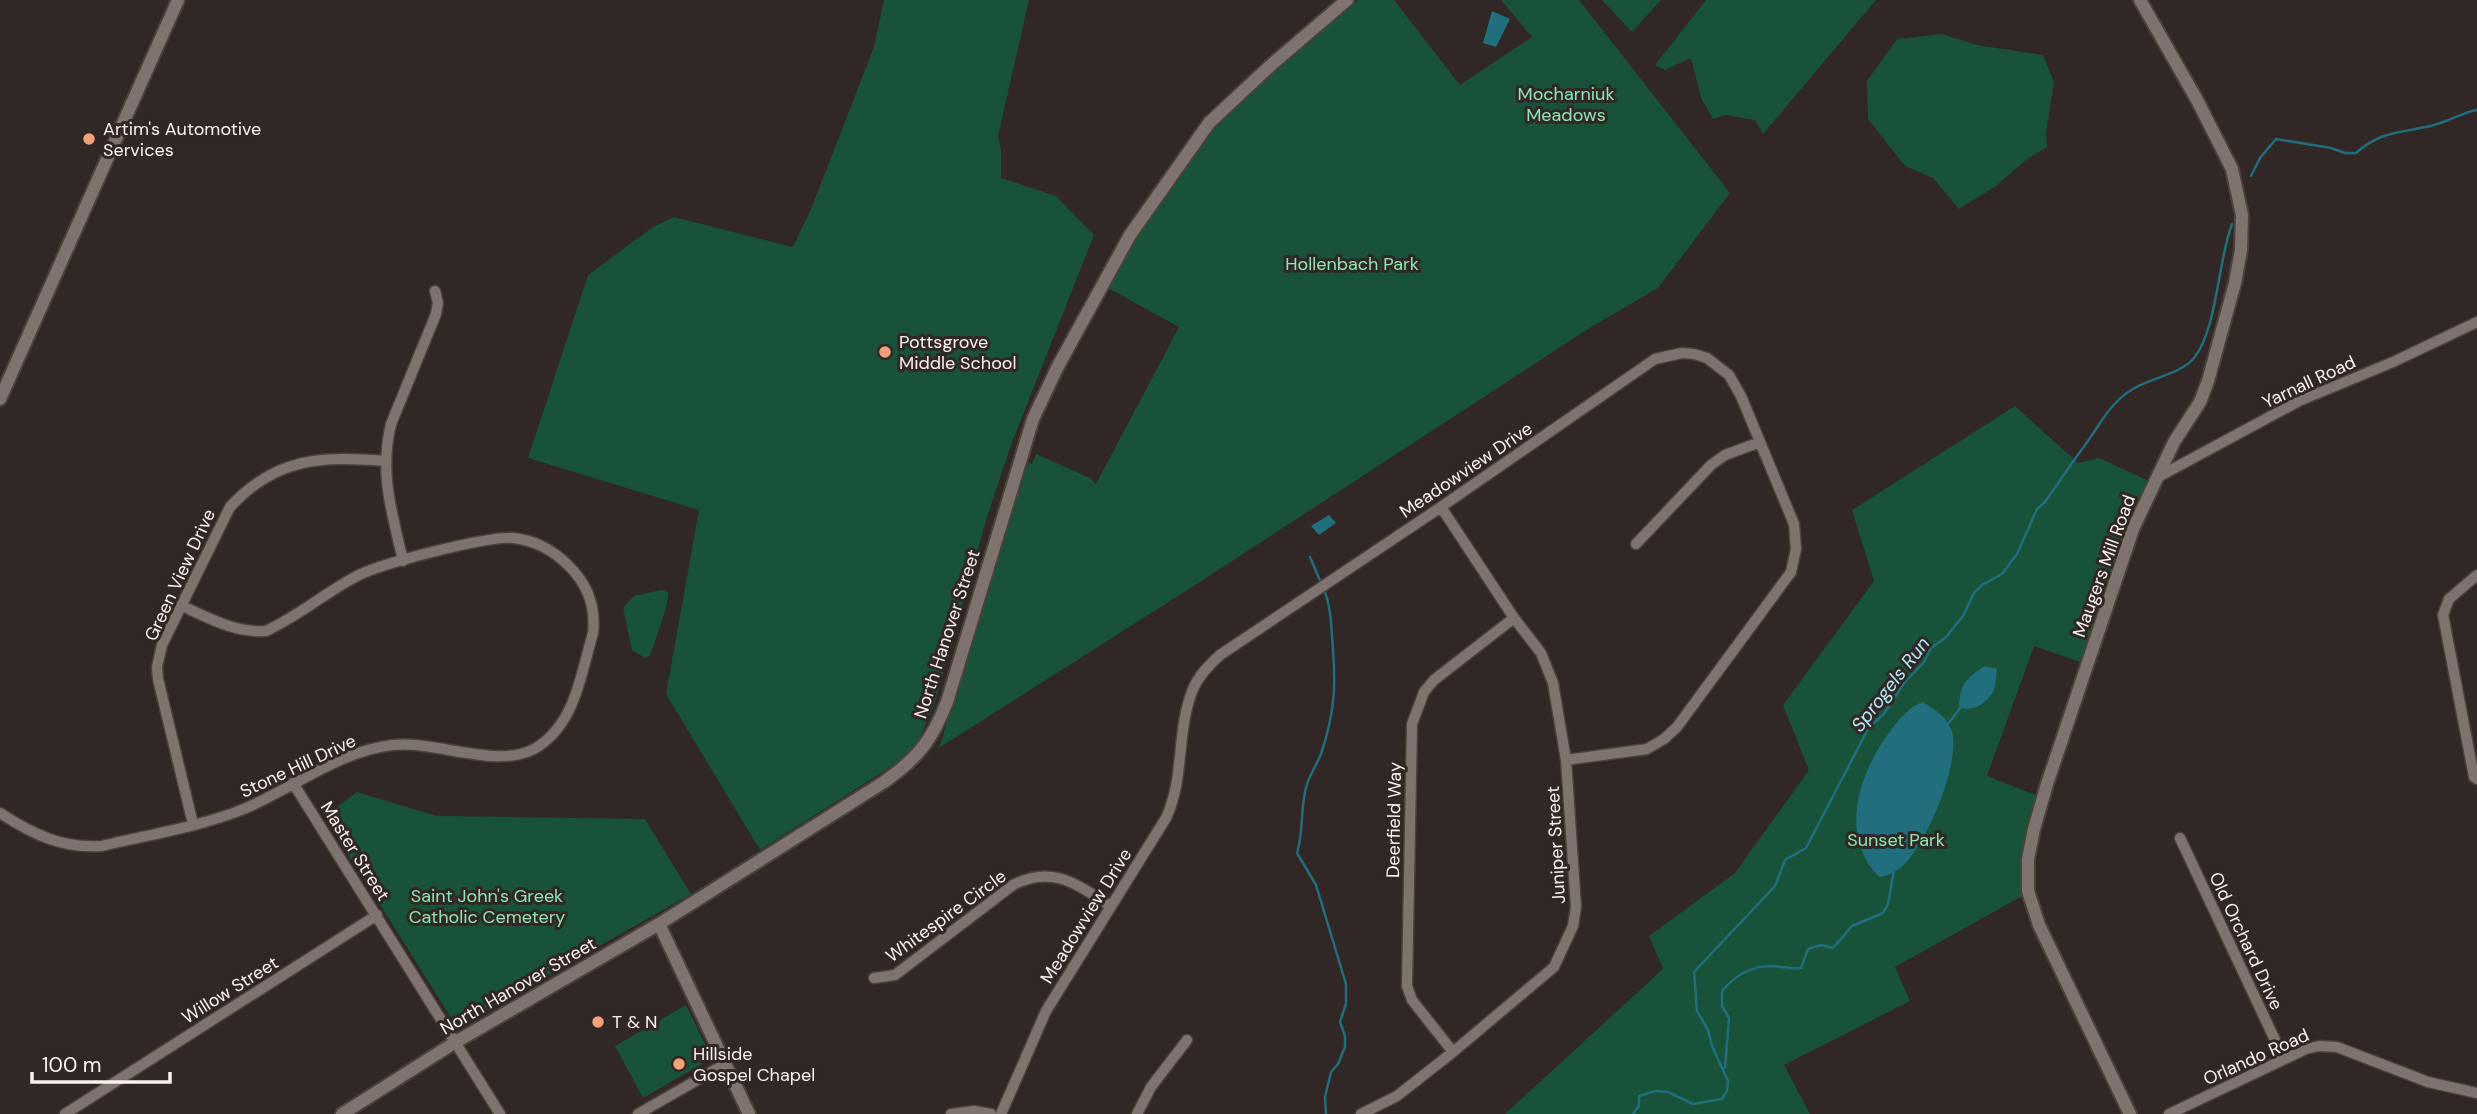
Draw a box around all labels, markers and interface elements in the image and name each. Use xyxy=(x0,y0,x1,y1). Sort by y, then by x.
park label: Mocharniuk Meadows xyxy=(1518,82,1614,127)
place label: Artim's Automotive Services xyxy=(103,117,261,162)
marker: Artim's Automotive Services xyxy=(81,131,97,147)
park label: Hollenbach Park xyxy=(1285,252,1419,276)
place label: Pottsgrove Middle School xyxy=(899,330,1017,375)
marker: Pottsgrove Middle School xyxy=(877,344,893,360)
street label: Yarnall Road xyxy=(2258,350,2360,414)
street label: Meadowview Drive xyxy=(1395,417,1537,523)
street label: Maugers Mill Road xyxy=(2067,491,2141,641)
street label: Green View Drive xyxy=(139,505,221,645)
street label: North Hanover Street xyxy=(908,546,986,722)
water label: Sprogels Run xyxy=(1845,632,1935,737)
street label: Stone Hill Drive xyxy=(236,729,360,803)
street label: Deerfield Way xyxy=(1381,762,1407,878)
street label: Juniper Street xyxy=(1541,785,1571,905)
street label: Master Street xyxy=(315,797,395,905)
park label: Sunset Park xyxy=(1847,828,1945,852)
street label: Meadowview Drive xyxy=(1035,844,1137,988)
street label: Whitespire Circle xyxy=(881,864,1011,968)
street label: Old Orchard Drive xyxy=(2203,868,2289,1014)
park label: Saint John's Greek Catholic Cemetery xyxy=(409,884,565,929)
street label: North Hanover Street xyxy=(436,932,600,1040)
street label: Willow Street xyxy=(177,951,283,1029)
place label: T & N xyxy=(612,1010,657,1034)
marker: T & N xyxy=(590,1014,606,1030)
street label: Orlando Road xyxy=(2199,1023,2313,1091)
scale bar xyxy=(32,1040,170,1084)
place label: Hillside Gospel Chapel xyxy=(693,1042,815,1087)
text: 100 m xyxy=(42,1051,102,1079)
marker: Hillside Gospel Chapel xyxy=(671,1056,687,1072)

